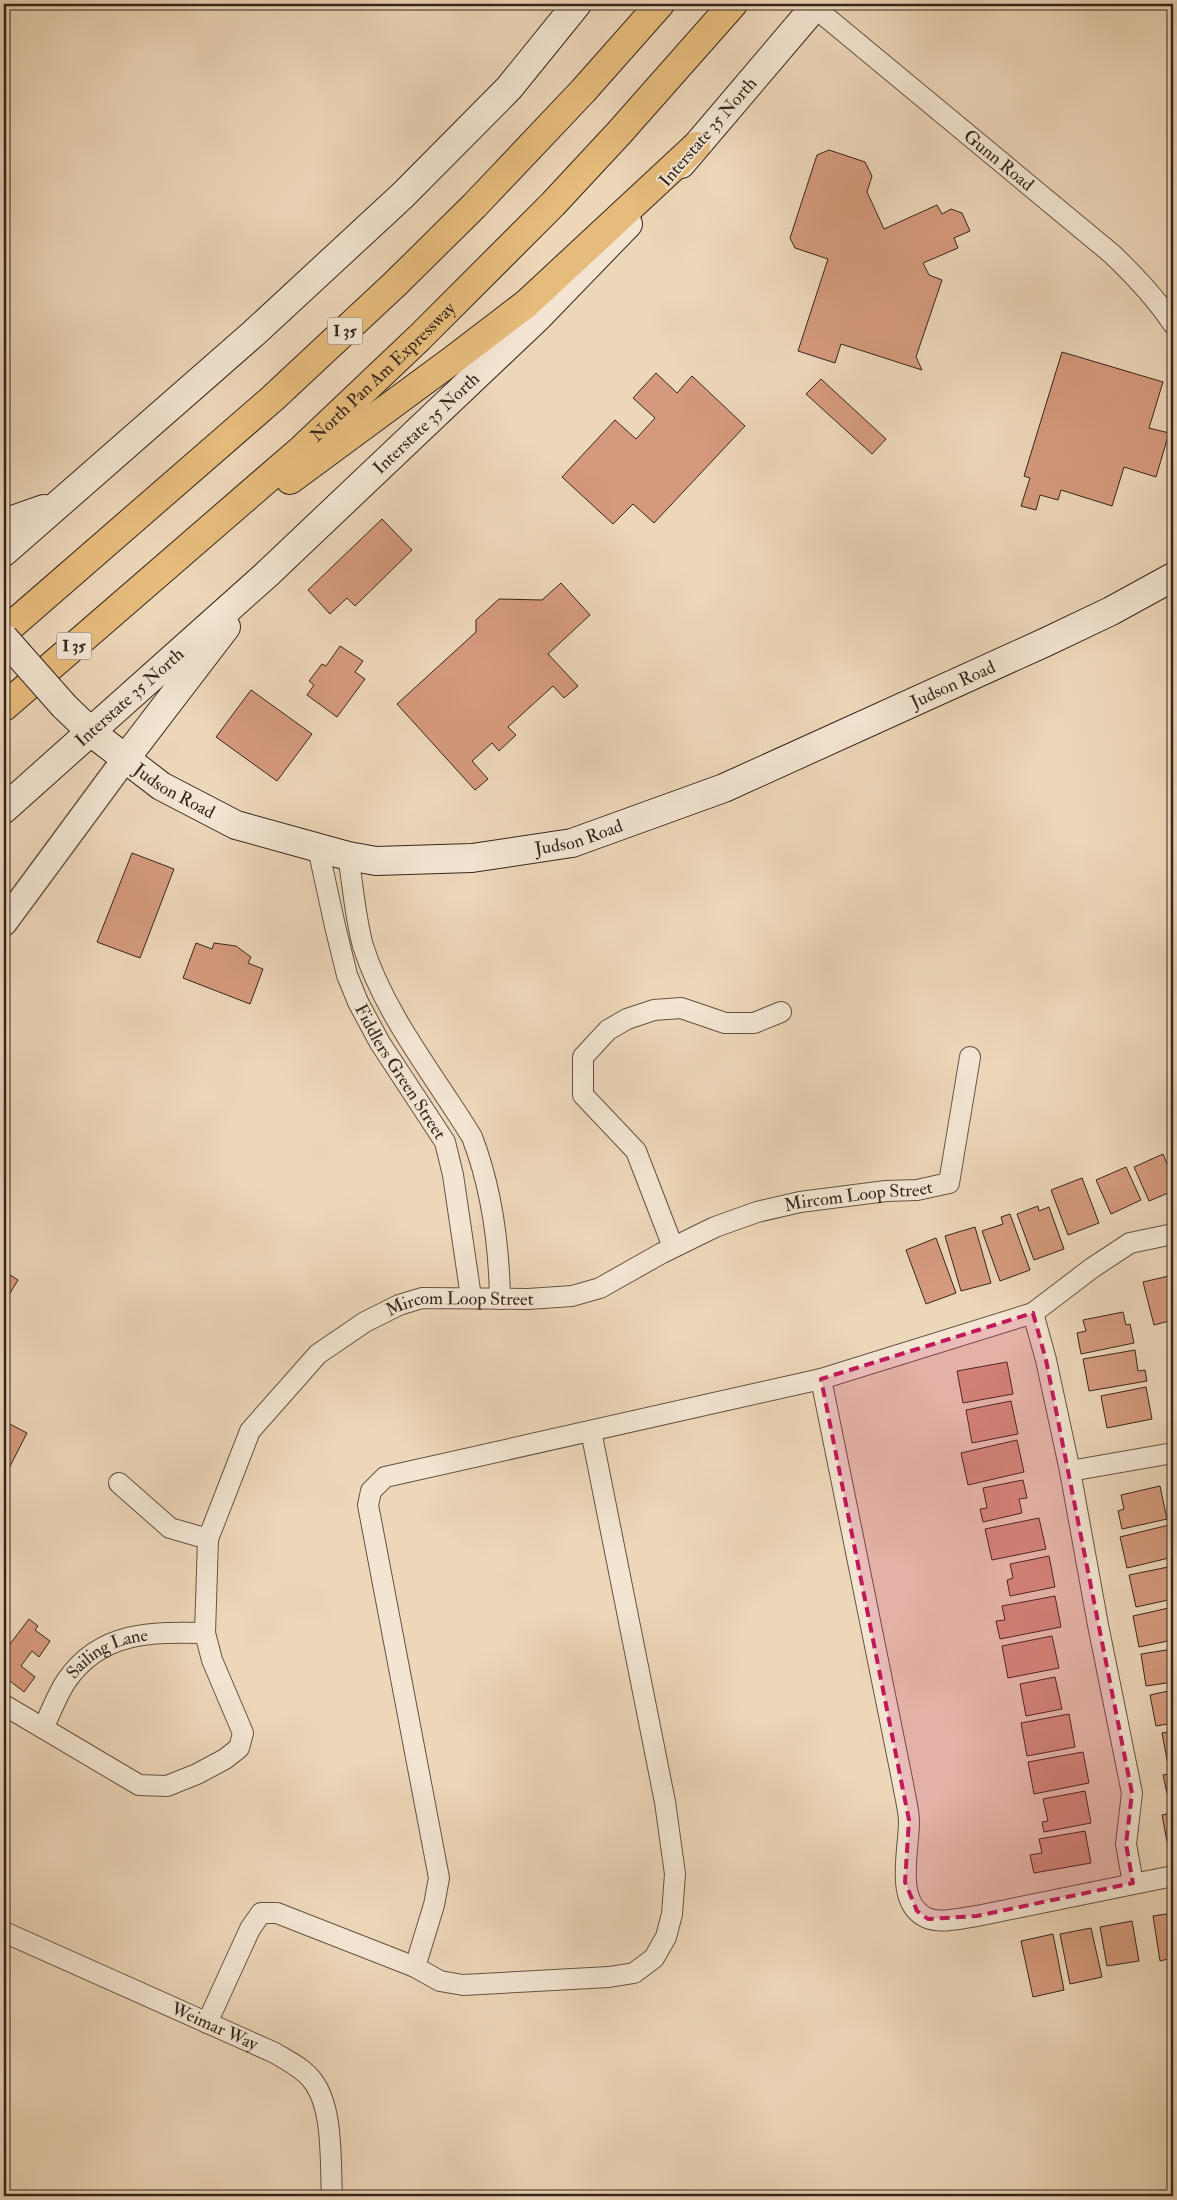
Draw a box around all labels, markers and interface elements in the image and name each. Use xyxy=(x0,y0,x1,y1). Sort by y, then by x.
street label: Interstate 35 North xyxy=(654,72,762,192)
street label: Gunn Road xyxy=(959,124,1039,196)
street label: North Pan Am Expressway xyxy=(305,296,461,447)
road number: I 35 xyxy=(328,318,362,344)
street label: Interstate 35 North xyxy=(368,367,485,479)
road number: I 35 xyxy=(56,632,92,659)
street label: Interstate 35 North xyxy=(70,642,189,752)
street label: Judson Road xyxy=(906,655,999,714)
street label: Judson Road xyxy=(128,757,219,824)
street label: Judson Road xyxy=(532,814,626,860)
street label: Fiddlers Green Street xyxy=(350,1000,452,1144)
street label: Mircom Loop Street xyxy=(782,1175,935,1217)
street label: Mircom Loop Street xyxy=(382,1286,534,1321)
street label: Sailing Lane xyxy=(61,1623,150,1683)
street label: Weimar Way xyxy=(167,1996,263,2056)

